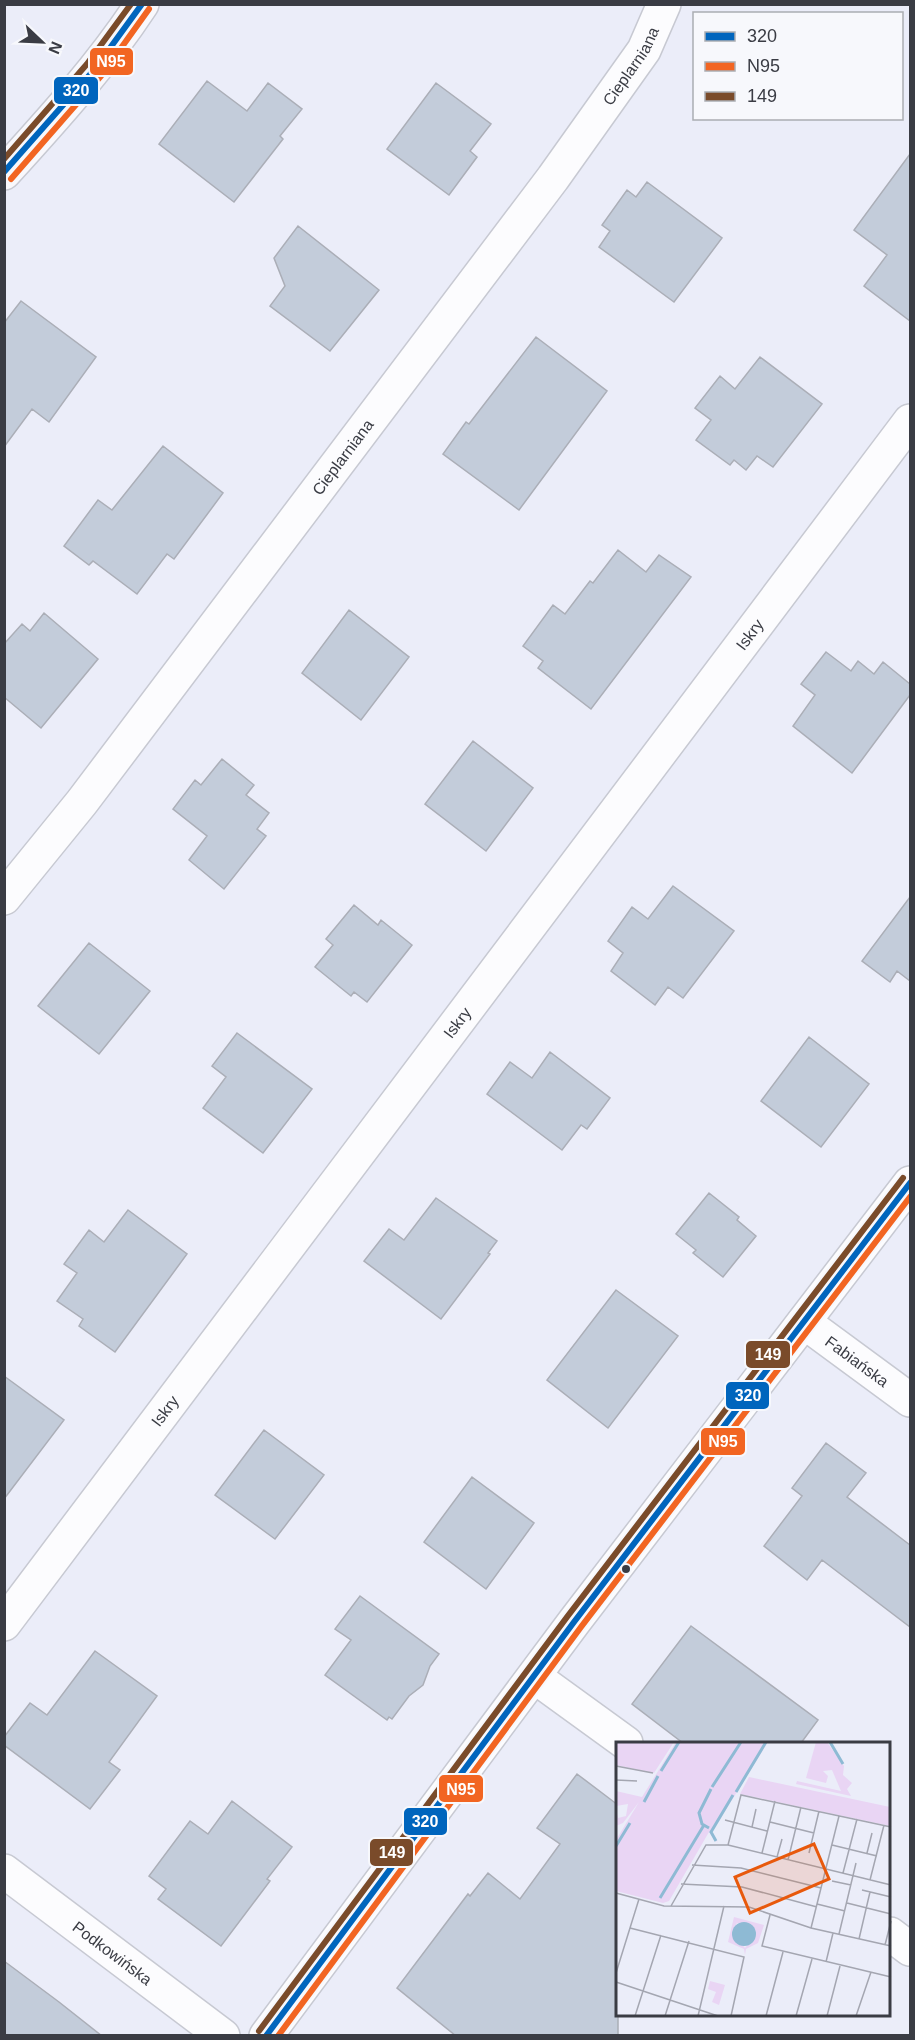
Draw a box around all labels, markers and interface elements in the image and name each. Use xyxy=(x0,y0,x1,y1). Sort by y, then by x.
north arrow xyxy=(12,12,72,72)
legend xyxy=(693,12,903,120)
street label: Cieplarniana xyxy=(600,24,662,109)
text: 320 xyxy=(747,26,777,46)
text: N xyxy=(45,39,65,56)
line badge: N95 xyxy=(89,47,134,76)
text: N95 xyxy=(96,53,126,70)
text: N95 xyxy=(747,56,780,76)
line badge: 320 xyxy=(53,76,99,105)
text: 320 xyxy=(63,82,89,99)
text: 149 xyxy=(747,86,777,106)
street label: Cieplarniana xyxy=(309,416,377,498)
street label: Iskry xyxy=(733,616,767,653)
street label: Iskry xyxy=(440,1004,474,1041)
street label: Fabiańska xyxy=(822,1333,892,1390)
line badge: 149 xyxy=(745,1340,791,1369)
text: 149 xyxy=(755,1346,781,1363)
line badge: 320 xyxy=(725,1381,770,1410)
text: 320 xyxy=(735,1387,761,1404)
street label: Iskry xyxy=(148,1392,182,1430)
line badge: N95 xyxy=(700,1427,746,1456)
text: N95 xyxy=(708,1433,738,1450)
unlabelled marker xyxy=(620,1563,632,1575)
inset map xyxy=(616,1742,891,2016)
line badge: N95 xyxy=(438,1774,484,1803)
text: N95 xyxy=(446,1781,476,1798)
line badge: 320 xyxy=(403,1807,448,1836)
text: 320 xyxy=(412,1813,438,1830)
line badge: 149 xyxy=(369,1838,414,1867)
text: 149 xyxy=(379,1844,405,1861)
street label: Podkowińska xyxy=(70,1918,155,1988)

